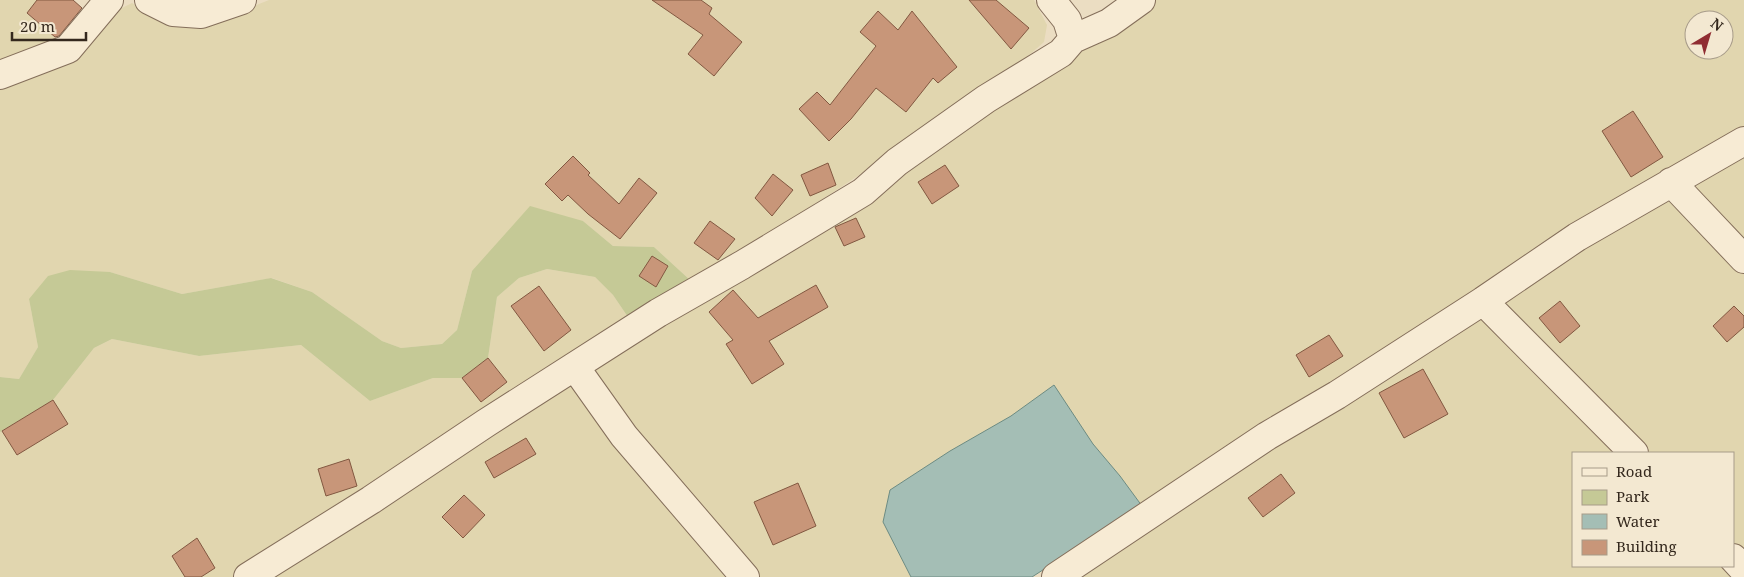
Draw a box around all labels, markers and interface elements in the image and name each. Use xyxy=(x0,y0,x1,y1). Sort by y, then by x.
scale bar xyxy=(12,10,86,42)
north arrow xyxy=(1684,10,1734,60)
text: N xyxy=(1707,13,1728,35)
text: 20 m xyxy=(20,16,55,36)
legend xyxy=(1572,452,1734,567)
text: Road xyxy=(1616,461,1652,481)
text: Park xyxy=(1616,486,1650,506)
text: Water xyxy=(1616,511,1659,531)
text: Building xyxy=(1616,536,1677,556)

